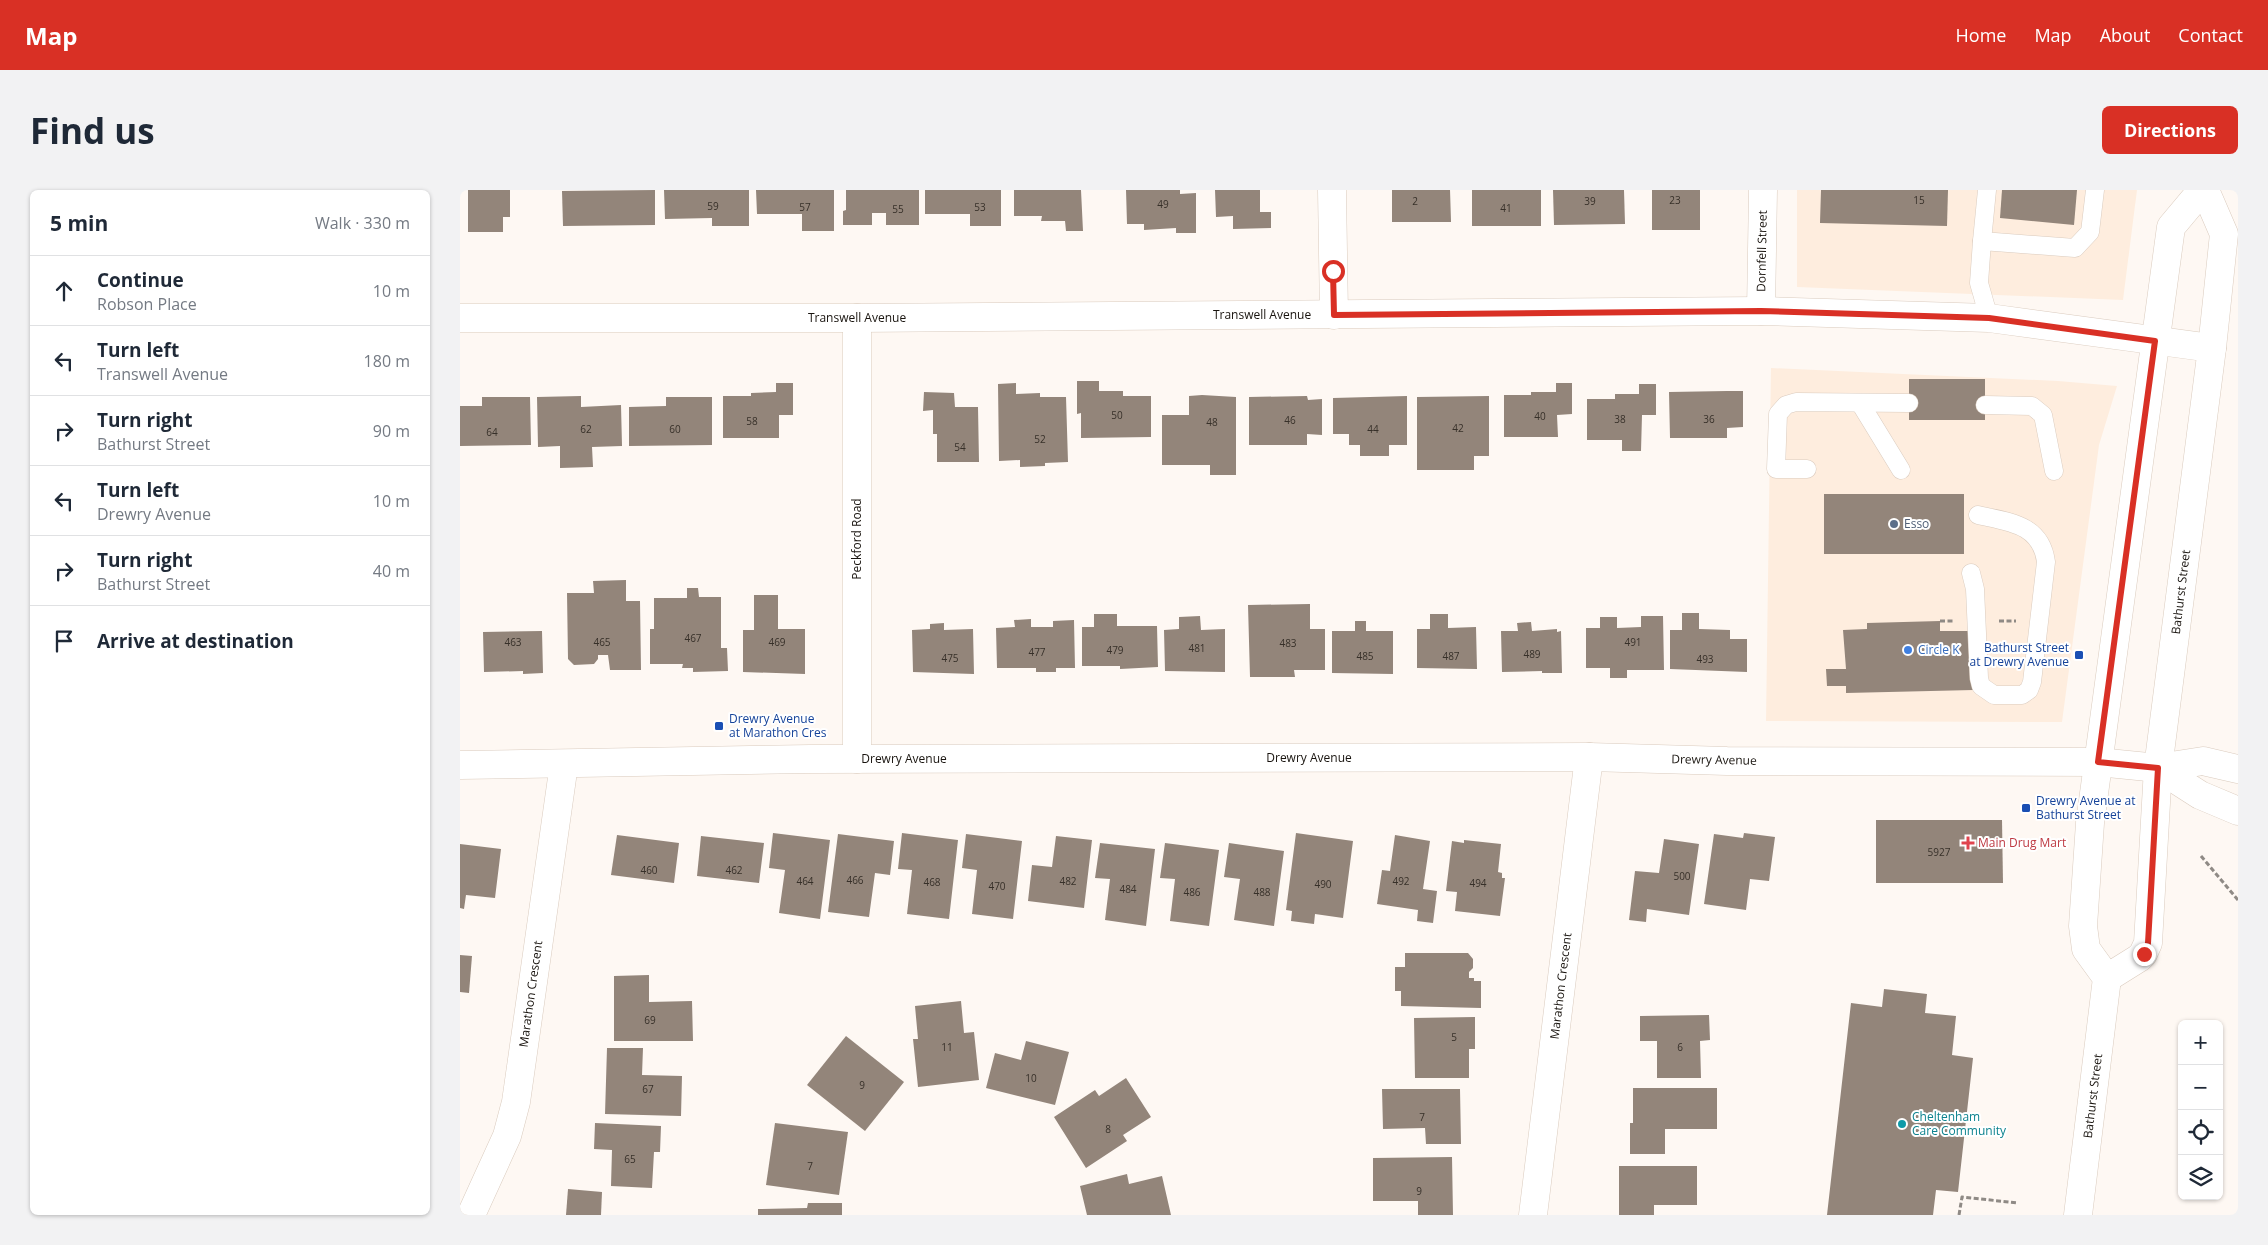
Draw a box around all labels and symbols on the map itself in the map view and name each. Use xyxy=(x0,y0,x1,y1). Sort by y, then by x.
house number: 23 xyxy=(1669,193,1681,207)
house number: 15 xyxy=(1913,193,1925,207)
house number: 2 xyxy=(1412,194,1418,208)
house number: 39 xyxy=(1584,194,1596,208)
house number: 49 xyxy=(1157,197,1169,211)
house number: 59 xyxy=(707,199,719,213)
house number: 57 xyxy=(799,200,811,214)
house number: 53 xyxy=(974,200,986,214)
house number: 41 xyxy=(1500,201,1512,215)
house number: 55 xyxy=(892,202,904,216)
street label: Dornfell Street xyxy=(1752,210,1771,292)
route start xyxy=(1322,260,1345,283)
street label: Transwell Avenue xyxy=(1213,306,1311,323)
street label: Transwell Avenue xyxy=(808,309,906,326)
house number: 50 xyxy=(1111,408,1123,422)
house number: 40 xyxy=(1534,409,1546,423)
house number: 38 xyxy=(1614,412,1626,426)
house number: 36 xyxy=(1703,412,1715,426)
house number: 46 xyxy=(1284,413,1296,427)
house number: 58 xyxy=(746,414,758,428)
house number: 48 xyxy=(1206,415,1218,429)
house number: 42 xyxy=(1452,421,1464,435)
house number: 62 xyxy=(580,422,592,436)
house number: 60 xyxy=(669,422,681,436)
house number: 44 xyxy=(1367,422,1379,436)
house number: 64 xyxy=(486,425,498,439)
house number: 52 xyxy=(1034,432,1046,446)
house number: 54 xyxy=(954,440,966,454)
street label: Peckford Road xyxy=(848,498,865,580)
place label: Esso xyxy=(1904,515,1929,532)
marker: Esso xyxy=(1888,518,1900,530)
street label: Bathurst Street xyxy=(2167,549,2194,635)
house number: 467 xyxy=(684,631,702,645)
house number: 463 xyxy=(504,635,522,649)
house number: 465 xyxy=(593,635,611,649)
house number: 469 xyxy=(768,635,786,649)
house number: 491 xyxy=(1624,635,1642,649)
house number: 483 xyxy=(1279,636,1297,650)
place label: Bathurst Street at Drewry Avenue xyxy=(1969,639,2069,670)
house number: 481 xyxy=(1188,641,1206,655)
place label: Circle K xyxy=(1918,641,1960,658)
house number: 479 xyxy=(1106,643,1124,657)
marker: Circle K xyxy=(1902,644,1914,656)
house number: 477 xyxy=(1028,645,1046,659)
house number: 489 xyxy=(1523,647,1541,661)
house number: 485 xyxy=(1356,649,1374,663)
house number: 487 xyxy=(1442,649,1460,663)
marker: Bathurst Street at Drewry Avenue xyxy=(2073,649,2085,661)
house number: 475 xyxy=(941,651,959,665)
house number: 493 xyxy=(1696,652,1714,666)
place label: Drewry Avenue at Marathon Cres xyxy=(729,710,827,741)
marker: Drewry Avenue at Marathon Cres xyxy=(713,720,725,732)
street label: Drewry Avenue xyxy=(1266,749,1352,766)
street label: Drewry Avenue xyxy=(861,750,947,767)
street label: Drewry Avenue xyxy=(1671,750,1757,769)
place label: Drewry Avenue at Bathurst Street xyxy=(2036,792,2136,823)
marker: Drewry Avenue at Bathurst Street xyxy=(2020,802,2032,814)
place label: Main Drug Mart xyxy=(1978,834,2066,851)
marker: Main Drug Mart xyxy=(1962,837,1974,849)
house number: 5927 xyxy=(1928,845,1951,859)
house number: 460 xyxy=(640,863,658,877)
house number: 462 xyxy=(725,863,743,877)
house number: 500 xyxy=(1673,869,1691,883)
house number: 466 xyxy=(846,873,864,887)
house number: 464 xyxy=(796,874,814,888)
house number: 482 xyxy=(1059,874,1077,888)
house number: 492 xyxy=(1392,874,1410,888)
house number: 468 xyxy=(923,875,941,889)
house number: 494 xyxy=(1469,876,1487,890)
house number: 490 xyxy=(1314,877,1332,891)
house number: 470 xyxy=(988,879,1006,893)
house number: 484 xyxy=(1119,882,1137,896)
house number: 486 xyxy=(1183,885,1201,899)
house number: 488 xyxy=(1253,885,1271,899)
street label: Marathon Crescent xyxy=(1546,932,1575,1040)
street label: Marathon Crescent xyxy=(515,940,546,1048)
route end xyxy=(2133,943,2156,966)
house number: 69 xyxy=(644,1013,656,1027)
house number: 5 xyxy=(1451,1030,1457,1044)
house number: 11 xyxy=(941,1040,953,1054)
house number: 6 xyxy=(1677,1040,1683,1054)
street label: Bathurst Street xyxy=(2079,1053,2106,1139)
house number: 10 xyxy=(1025,1071,1037,1085)
house number: 9 xyxy=(859,1078,865,1092)
house number: 67 xyxy=(642,1082,654,1096)
place label: Cheltenham Care Community xyxy=(1912,1108,2007,1139)
house number: 7 xyxy=(1419,1110,1425,1124)
marker: Cheltenham Care Community xyxy=(1896,1118,1908,1130)
house number: 8 xyxy=(1105,1122,1111,1136)
house number: 65 xyxy=(624,1152,636,1166)
house number: 7 xyxy=(807,1159,813,1173)
house number: 9 xyxy=(1416,1184,1422,1198)

